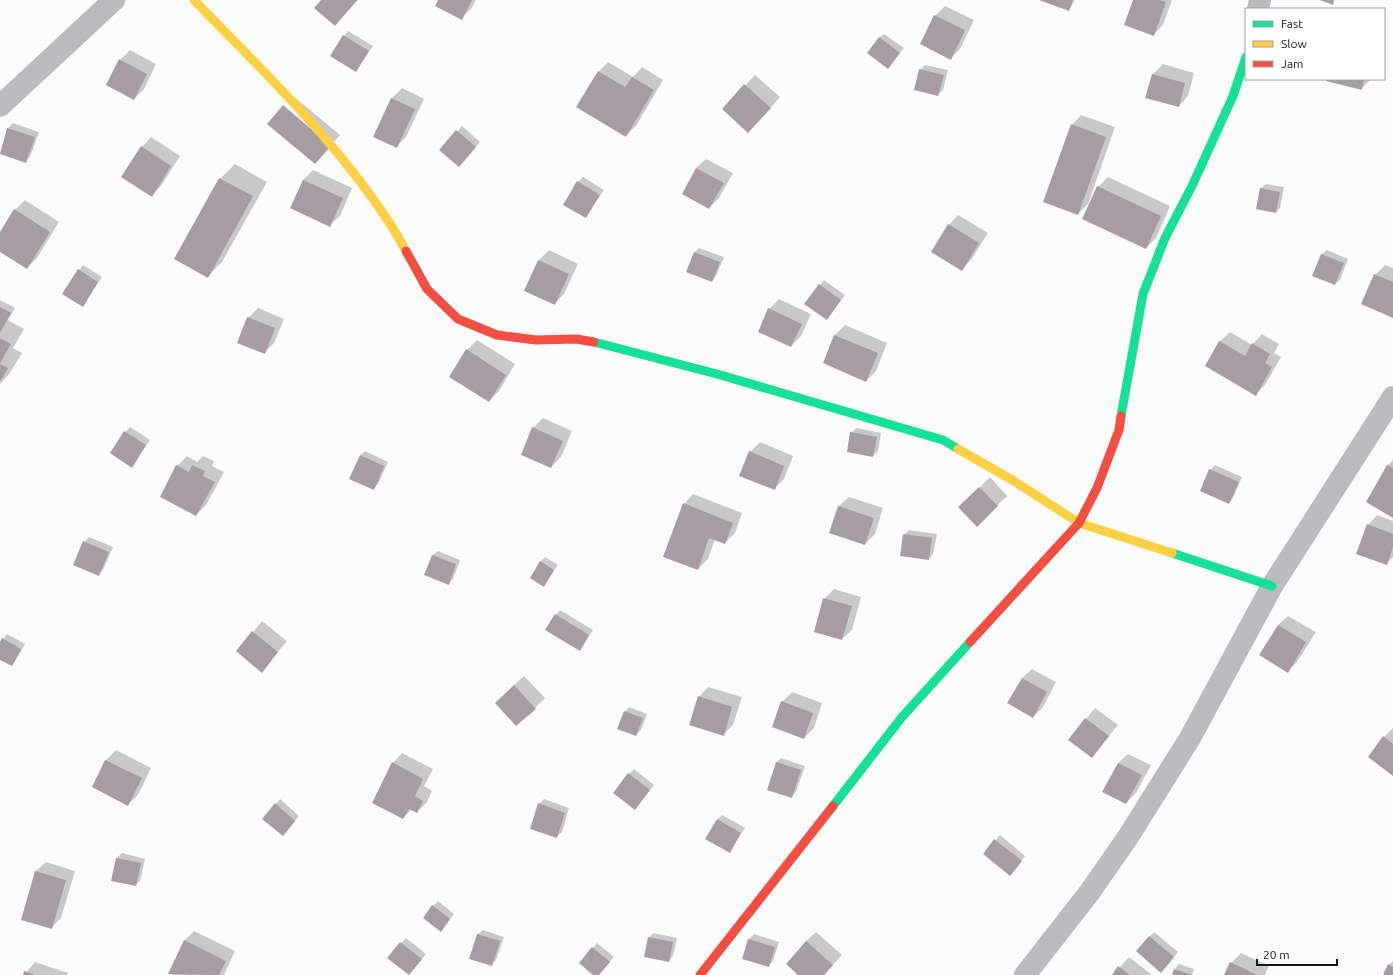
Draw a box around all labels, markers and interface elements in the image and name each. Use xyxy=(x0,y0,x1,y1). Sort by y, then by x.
legend xyxy=(1245,8,1385,80)
text: Fast xyxy=(1281,17,1303,30)
text: Slow xyxy=(1281,37,1307,50)
text: Jam xyxy=(1281,57,1303,70)
scale bar xyxy=(1257,941,1337,967)
text: 20 m xyxy=(1263,948,1290,961)

